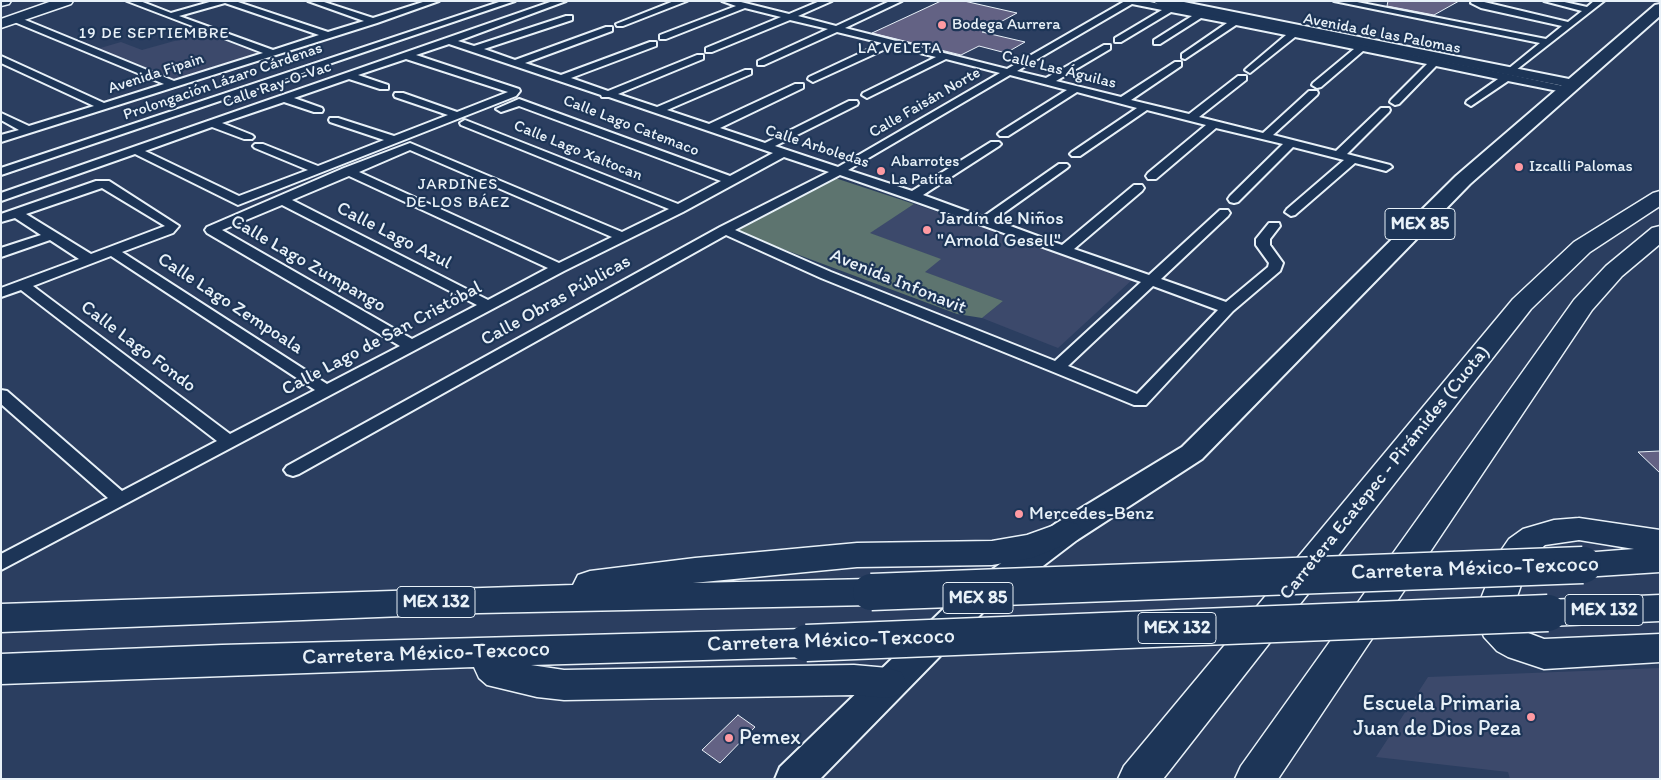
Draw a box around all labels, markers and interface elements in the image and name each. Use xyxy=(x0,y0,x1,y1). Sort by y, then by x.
street label: Avenida de las Palomas xyxy=(1302,9,1462,59)
place label: Bodega Aurrera xyxy=(952,15,1061,35)
marker: Bodega Aurrera xyxy=(936,19,948,31)
district label: 19 DE SEPTIEMBRE xyxy=(78,24,230,44)
street label: Prolongación Lázaro Cárdenas xyxy=(121,39,325,125)
district label: LA VELETA xyxy=(856,39,944,59)
street label: Calle Las Águilas xyxy=(1000,46,1118,94)
street label: Avenida Fipain xyxy=(106,49,206,99)
street label: Calle Ray-O-Vac xyxy=(220,57,334,113)
street label: Calle Faisán Norte xyxy=(866,63,984,143)
street label: Calle Lago Catemaco xyxy=(560,91,702,161)
street label: Calle Lago Xaltocan xyxy=(511,116,645,186)
street label: Calle Arboledas xyxy=(763,121,871,173)
place label: Abarrotes La Patita xyxy=(891,152,959,190)
place label: Izcalli Palomas xyxy=(1529,157,1633,177)
marker: Izcalli Palomas xyxy=(1513,161,1525,173)
marker: Abarrotes La Patita xyxy=(875,165,887,177)
district label: JARDINES DE LOS BÁEZ xyxy=(404,175,512,213)
street label: Calle Lago Azul xyxy=(333,197,455,275)
place label: Jardín de Niños "Arnold Gesell" xyxy=(937,208,1064,252)
road number: MEX 85 xyxy=(1385,208,1455,240)
street label: Calle Lago Zumpango xyxy=(226,210,390,318)
marker: Jardín de Niños "Arnold Gesell" xyxy=(921,224,933,236)
street label: Avenida Infonavit xyxy=(827,244,969,320)
street label: Calle Lago Zempoala xyxy=(153,248,307,360)
street label: Calle Obras Públicas xyxy=(477,250,635,352)
street label: Calle Lago de San Cristóbal xyxy=(278,277,486,401)
street label: Calle Lago Fondo xyxy=(76,296,200,398)
street label: Carretera Ecatepec - Pirámides (Cuota) xyxy=(1275,341,1495,605)
place label: Mercedes-Benz xyxy=(1029,503,1154,525)
marker: Mercedes-Benz xyxy=(1013,508,1025,520)
street label: Carretera México-Texcoco xyxy=(1351,551,1599,587)
road number: MEX 85 xyxy=(943,582,1013,614)
road number: MEX 132 xyxy=(397,586,475,618)
road number: MEX 132 xyxy=(1565,594,1643,626)
road number: MEX 132 xyxy=(1138,612,1216,644)
street label: Carretera México-Texcoco xyxy=(707,623,955,659)
street label: Carretera México-Texcoco xyxy=(302,636,550,672)
place label: Escuela Primaria Juan de Dios Peza xyxy=(1353,691,1521,742)
marker: Escuela Primaria Juan de Dios Peza xyxy=(1525,711,1537,723)
place label: Pemex xyxy=(739,725,801,751)
marker: Pemex xyxy=(723,732,735,744)

